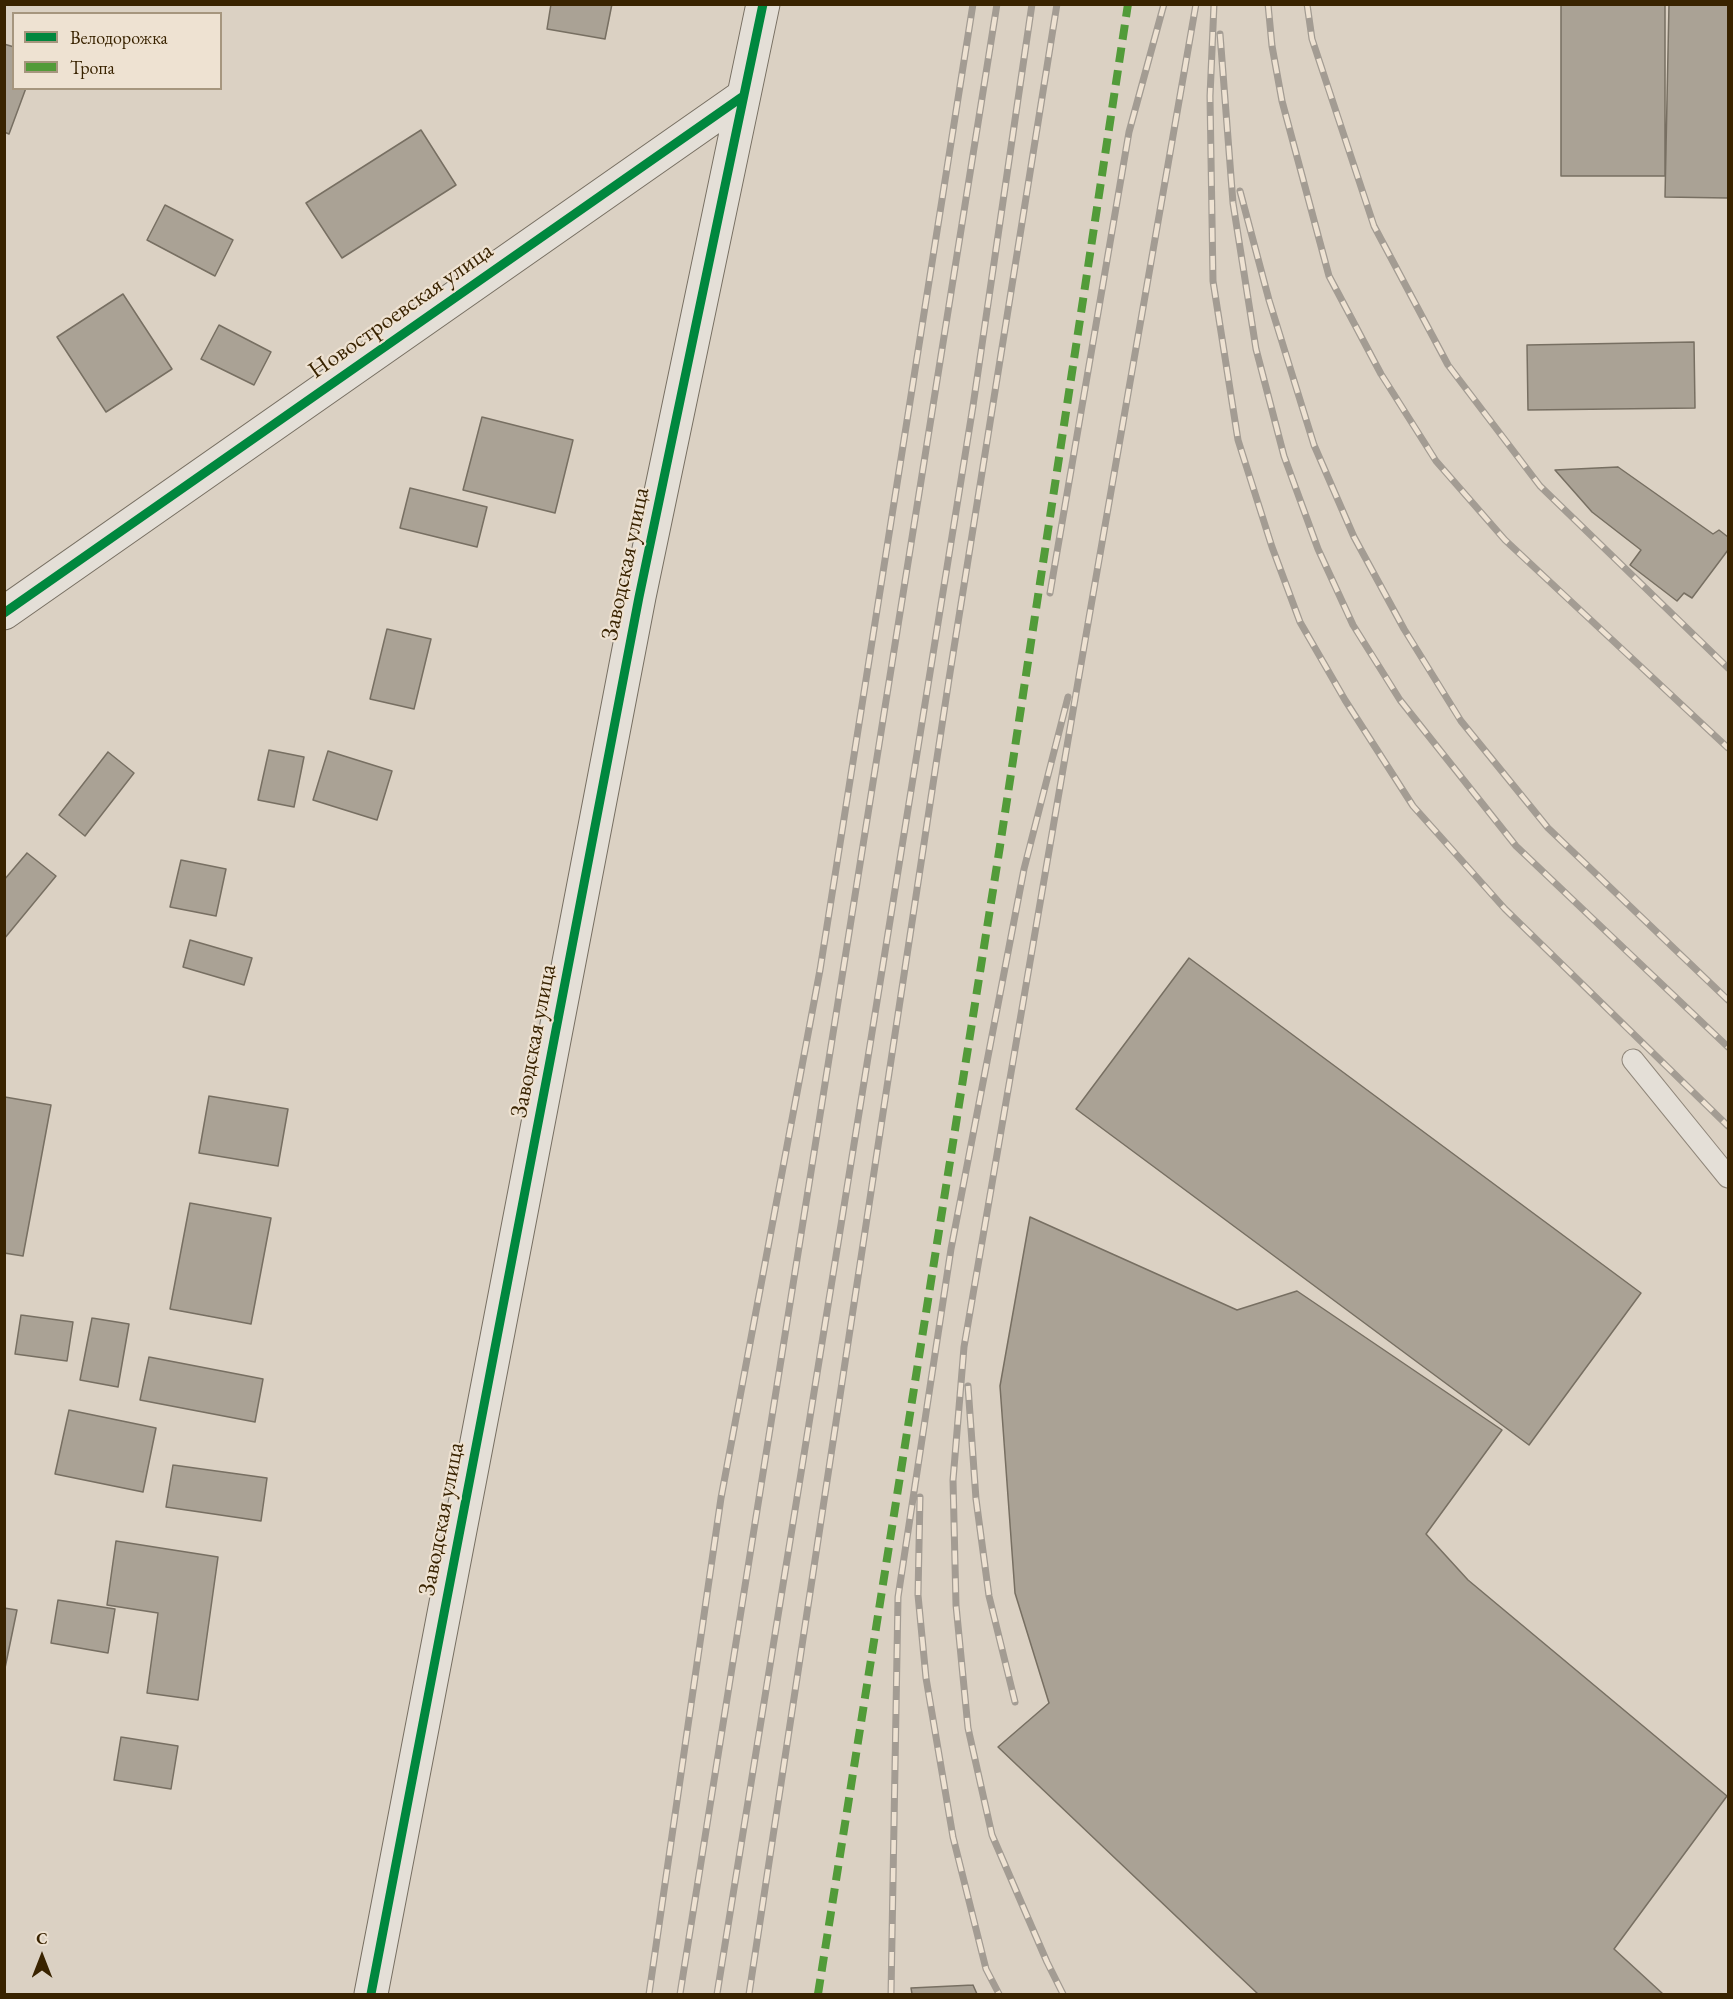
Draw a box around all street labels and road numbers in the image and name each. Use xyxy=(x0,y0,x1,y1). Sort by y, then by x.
street label: Новостроевская улица xyxy=(303,237,499,385)
street label: Заводская улица xyxy=(596,485,656,643)
street label: Заводская улица xyxy=(505,962,563,1120)
street label: Заводская улица xyxy=(413,1440,471,1598)

